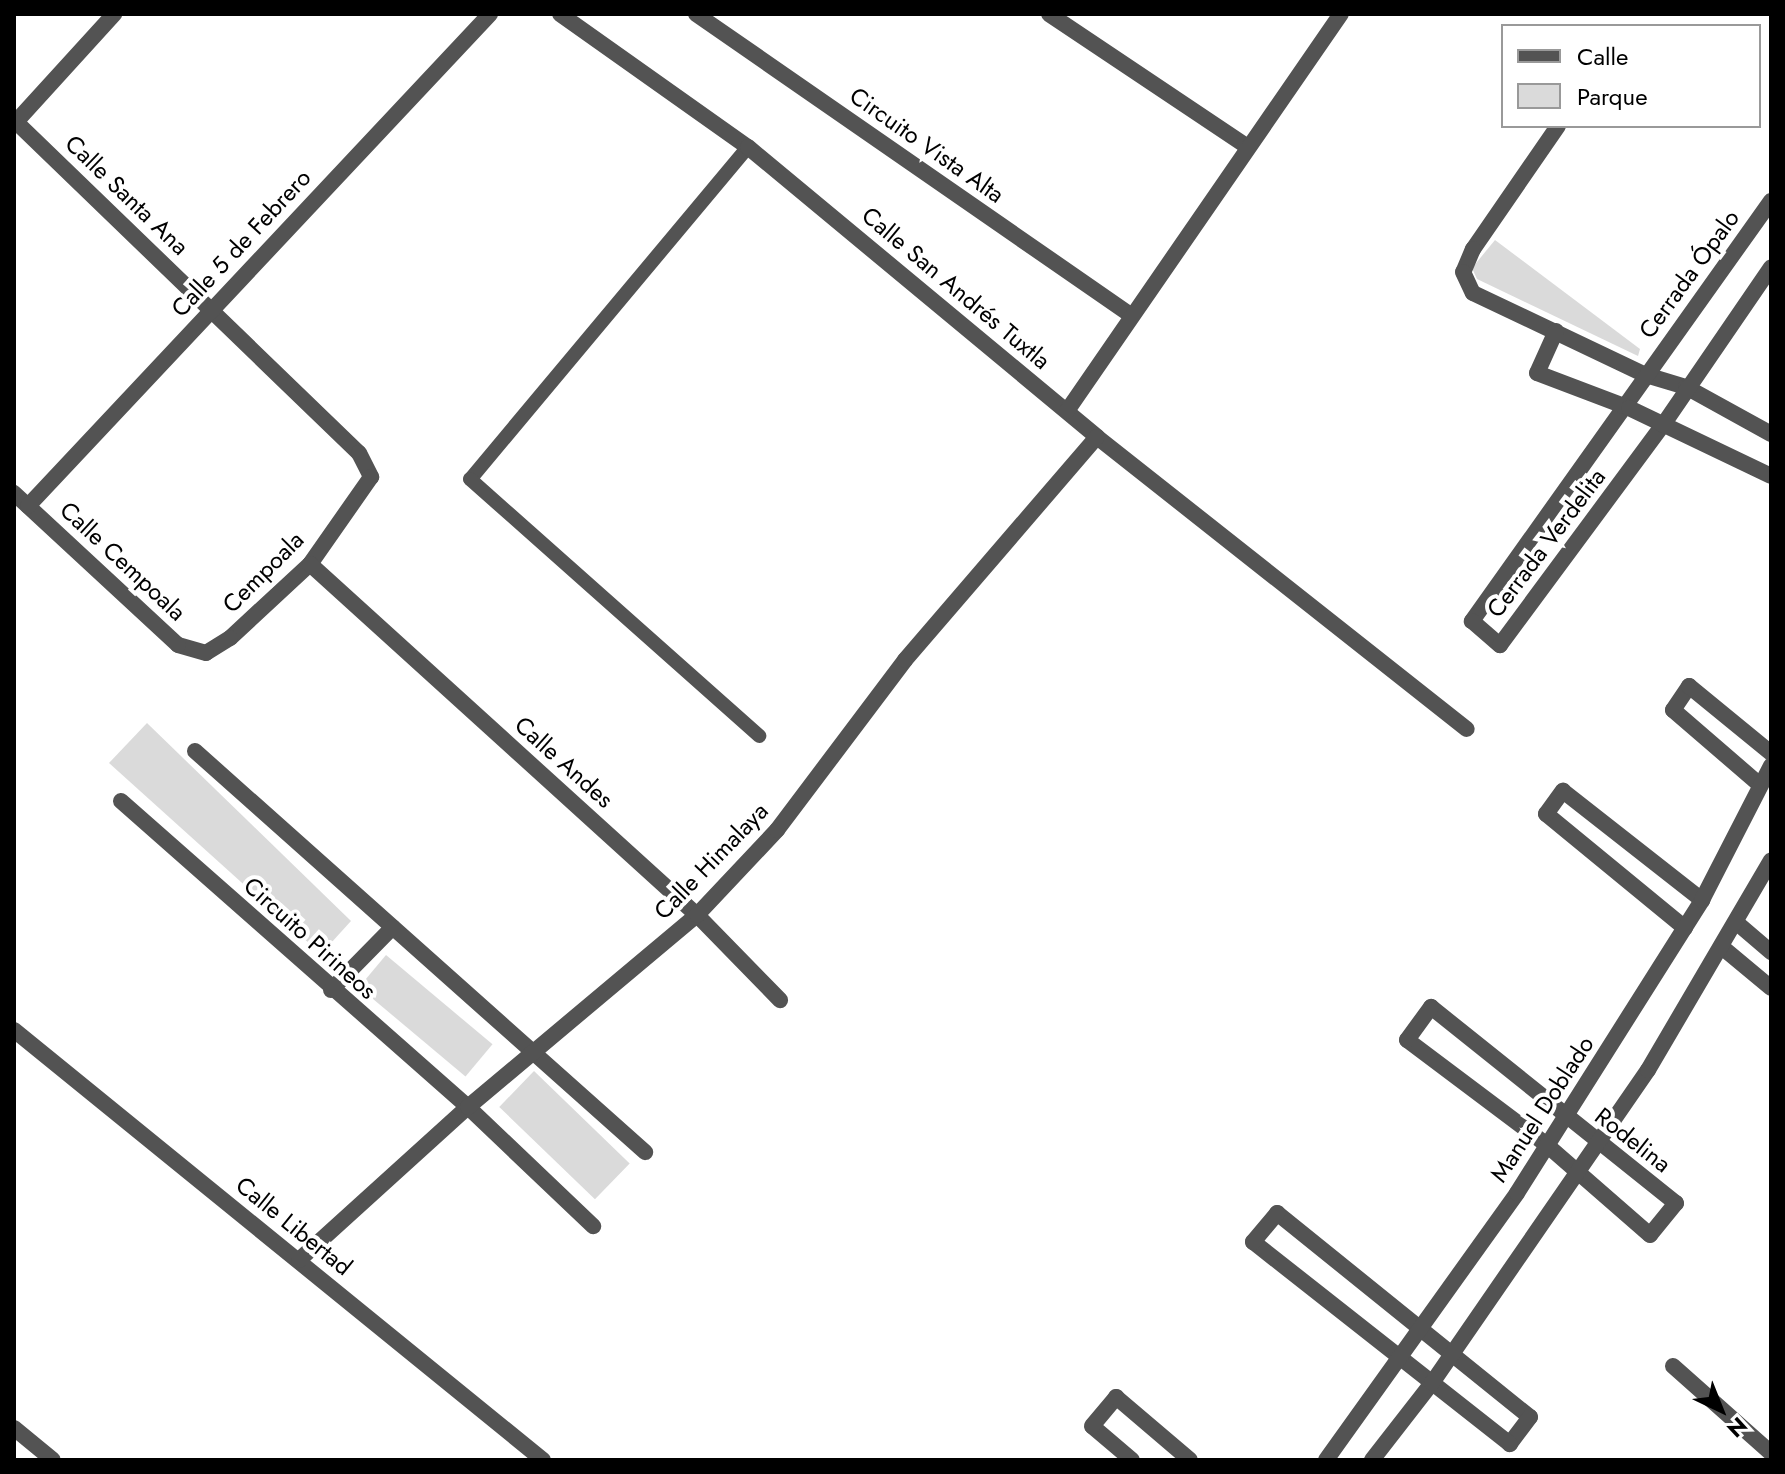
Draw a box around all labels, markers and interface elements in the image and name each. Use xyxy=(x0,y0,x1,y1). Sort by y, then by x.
legend xyxy=(1501,24,1761,128)
text: Calle xyxy=(1577,39,1628,74)
text: Parque xyxy=(1577,79,1648,114)
street label: Circuito Vista Alta xyxy=(844,81,1010,209)
street label: Calle Santa Ana xyxy=(59,129,195,261)
street label: Calle 5 de Febrero xyxy=(165,163,317,323)
street label: Calle San Andrés Tuxtla xyxy=(856,201,1056,375)
street label: Cerrada Ópalo xyxy=(1633,204,1745,344)
street label: Cerrada Verdelita xyxy=(1481,463,1611,623)
street label: Calle Cempoala xyxy=(54,495,192,627)
street label: Cempoala xyxy=(216,525,310,619)
street label: Calle Andes xyxy=(509,710,619,814)
street label: Calle Himalaya xyxy=(648,797,774,925)
street label: Circuito Pirineos xyxy=(238,871,382,1005)
street label: Manuel Doblado xyxy=(1484,1031,1600,1187)
street label: Rodelina xyxy=(1589,1101,1677,1179)
street label: Calle Libertad xyxy=(230,1170,358,1282)
north arrow xyxy=(1681,1370,1761,1450)
text: N xyxy=(1720,1410,1755,1445)

